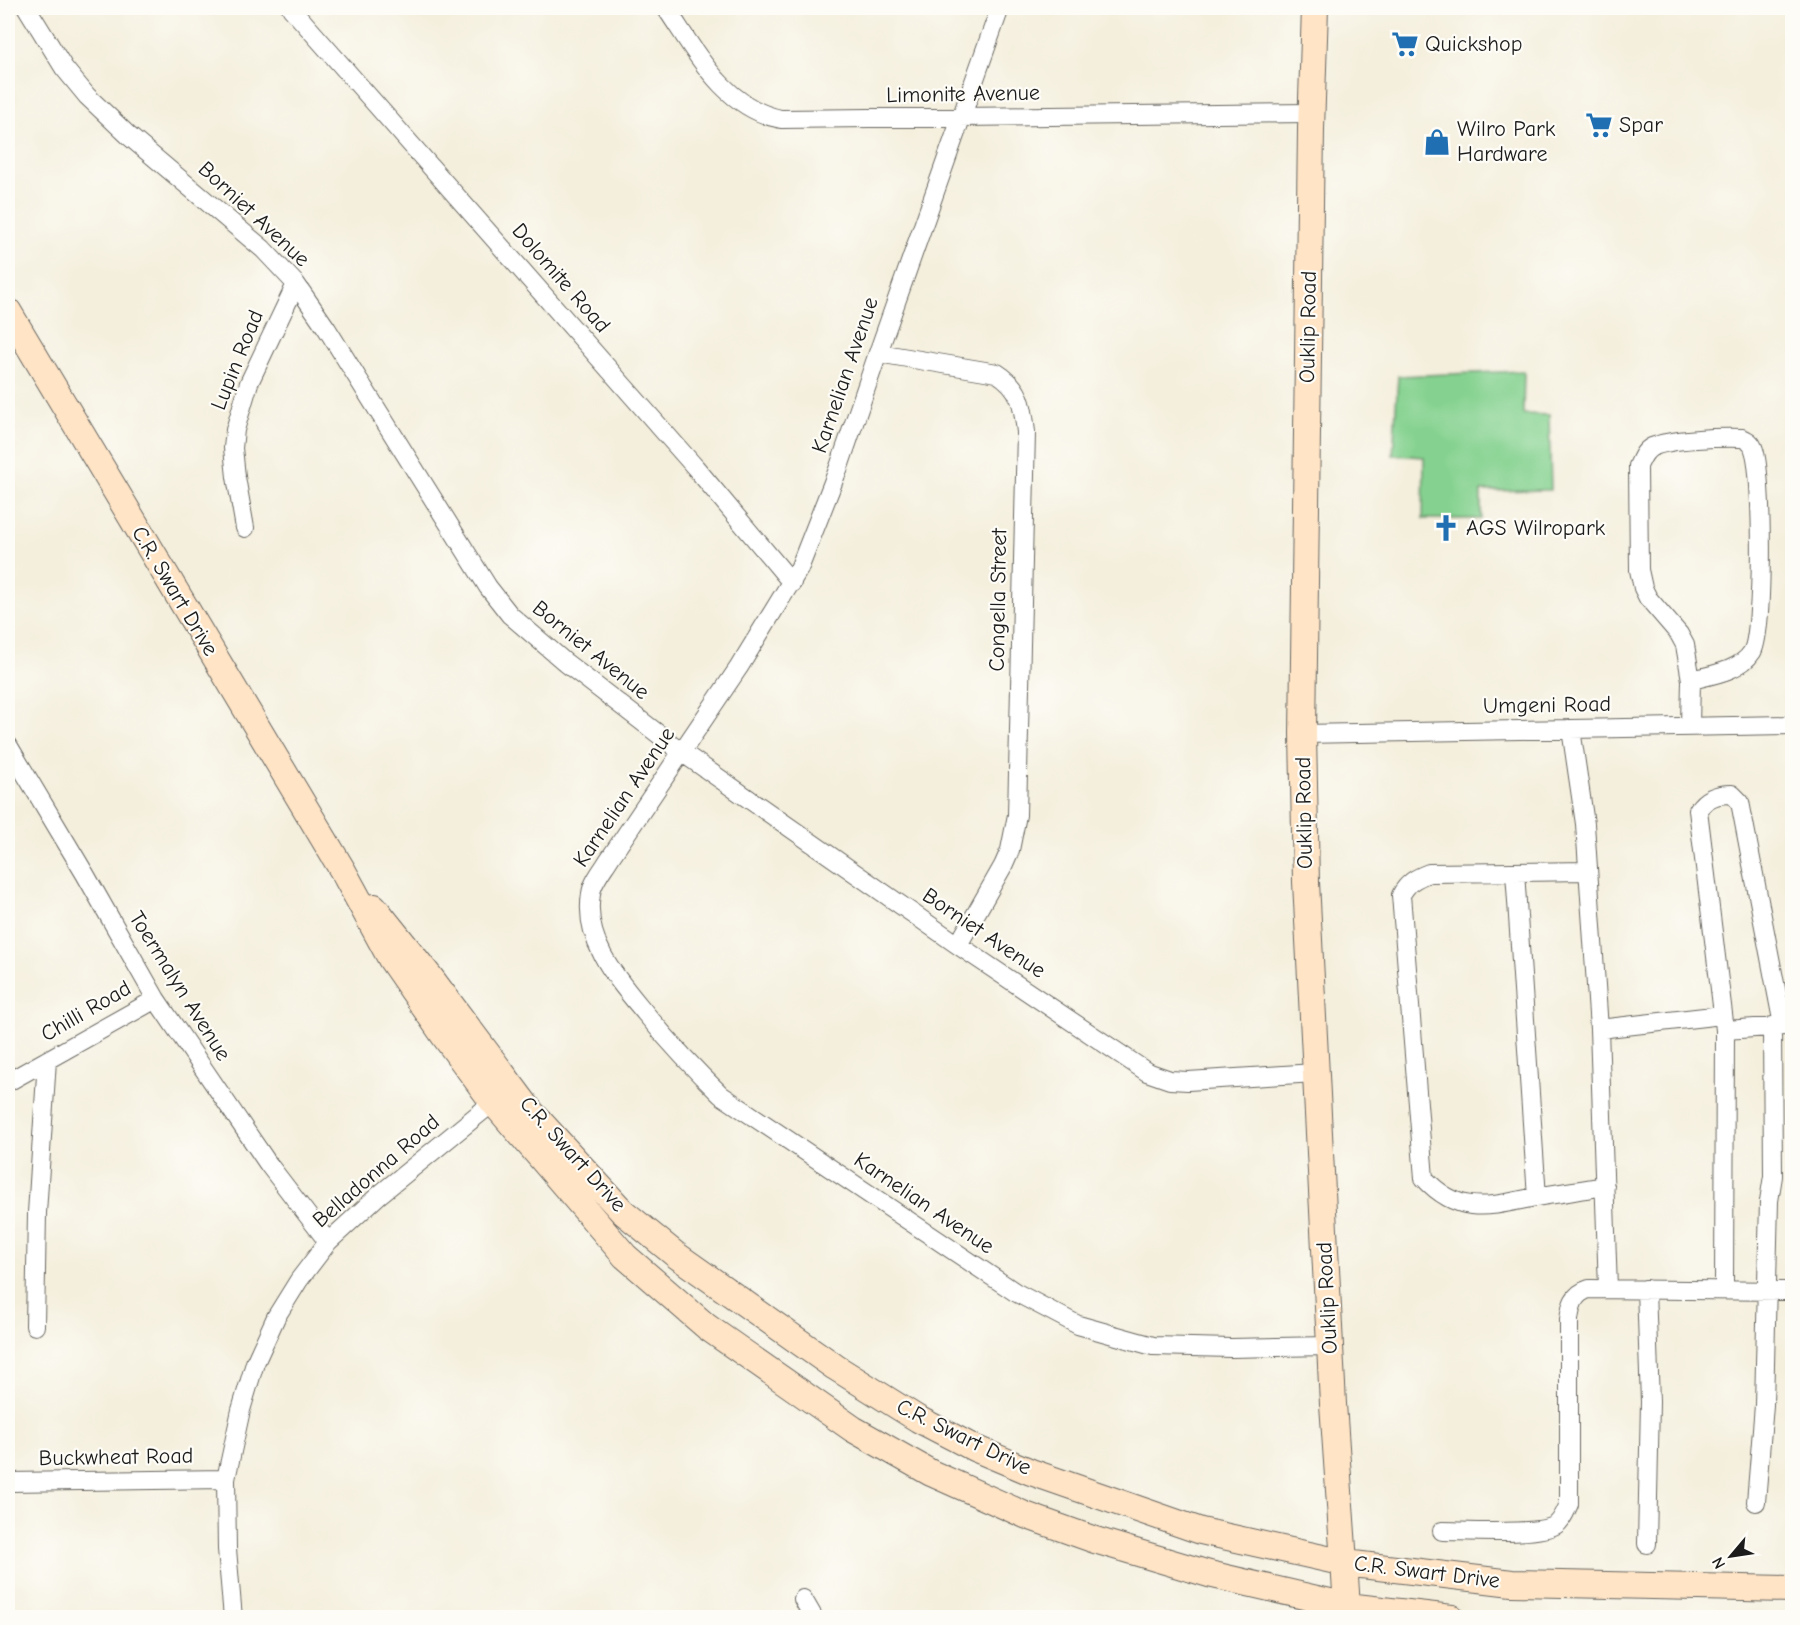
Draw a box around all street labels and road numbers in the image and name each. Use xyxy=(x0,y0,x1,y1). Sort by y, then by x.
street label: Limonite Avenue xyxy=(886,80,1040,108)
street label: Borniet Avenue xyxy=(193,156,315,272)
street label: Dolomite Road xyxy=(506,218,616,338)
street label: Ouklip Road xyxy=(1294,271,1322,383)
street label: Karnelian Avenue xyxy=(806,294,884,456)
street label: Lupin Road xyxy=(205,306,269,414)
street label: C.R. Swart Drive xyxy=(126,521,224,661)
street label: Congella Street xyxy=(984,527,1012,672)
street label: Borniet Avenue xyxy=(527,595,655,705)
street label: Umgeni Road xyxy=(1483,691,1611,719)
street label: Karnelian Avenue xyxy=(568,722,680,872)
street label: Ouklip Road xyxy=(1290,757,1318,869)
street label: Borniet Avenue xyxy=(918,882,1050,984)
street label: Toermalyn Avenue xyxy=(124,906,236,1066)
street label: Chilli Road xyxy=(36,975,136,1047)
street label: C.R. Swart Drive xyxy=(514,1091,632,1217)
street label: Belladonna Road xyxy=(307,1109,445,1233)
street label: Karnelian Avenue xyxy=(849,1147,999,1259)
street label: Ouklip Road xyxy=(1311,1241,1343,1355)
street label: C.R. Swart Drive xyxy=(892,1393,1036,1481)
street label: Buckwheat Road xyxy=(38,1443,194,1471)
street label: C.R. Swart Drive xyxy=(1353,1550,1501,1594)

